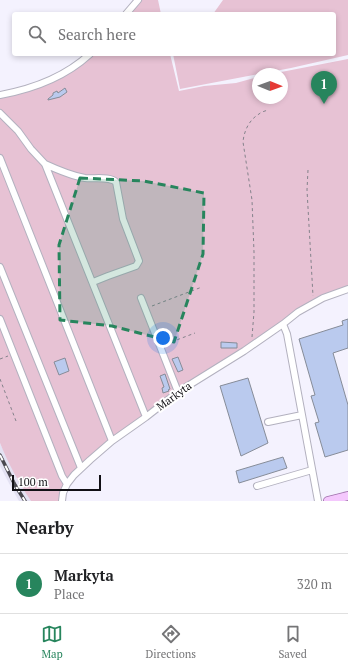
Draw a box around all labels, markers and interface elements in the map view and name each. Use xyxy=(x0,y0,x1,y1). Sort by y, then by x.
search box xyxy=(12,12,336,56)
icon: search xyxy=(26,23,48,45)
text: Search here xyxy=(58,24,136,44)
north arrow xyxy=(252,68,288,104)
pin: 1 xyxy=(311,71,337,104)
your location xyxy=(153,328,173,348)
street label: Markyta xyxy=(154,378,195,413)
scale bar xyxy=(12,473,101,492)
text: 100 m xyxy=(18,475,48,489)
text: Nearby xyxy=(16,516,74,539)
text: Markyta xyxy=(54,565,114,585)
text: 1 xyxy=(25,575,33,593)
text: 320 m xyxy=(297,575,332,593)
text: Place xyxy=(54,585,85,603)
tab: Map xyxy=(41,623,63,661)
tab: Directions xyxy=(145,623,196,661)
tab: Saved xyxy=(278,623,307,661)

